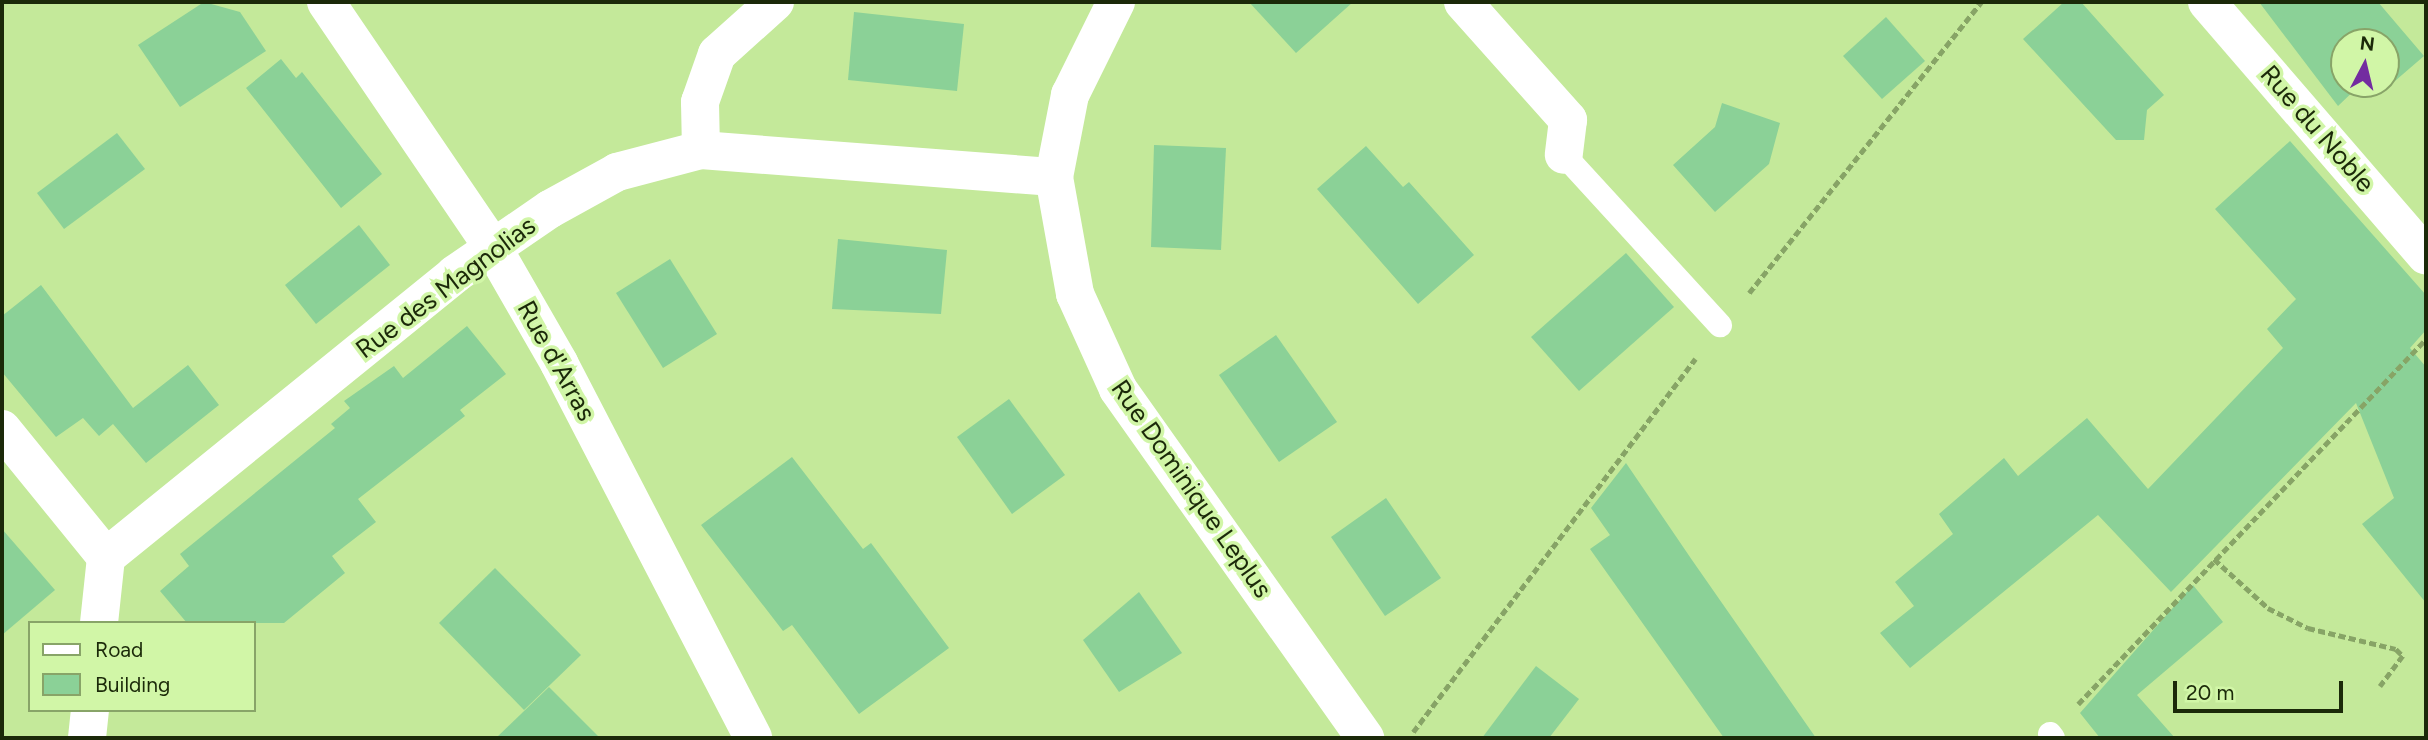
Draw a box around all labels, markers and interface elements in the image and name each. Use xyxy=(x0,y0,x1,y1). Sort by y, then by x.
north arrow xyxy=(2330,28,2400,98)
text: N xyxy=(2359,31,2376,56)
street label: Rue du Noble xyxy=(2253,59,2381,199)
street label: Rue des Magnolias xyxy=(350,210,542,366)
street label: Rue d'Arras xyxy=(510,296,602,426)
street label: Rue Dominique Leplus xyxy=(1104,374,1278,604)
legend xyxy=(28,621,256,712)
text: Road xyxy=(95,637,143,662)
scale bar xyxy=(2176,666,2346,710)
text: Building xyxy=(95,672,170,697)
text: 20 m xyxy=(2186,680,2234,705)

